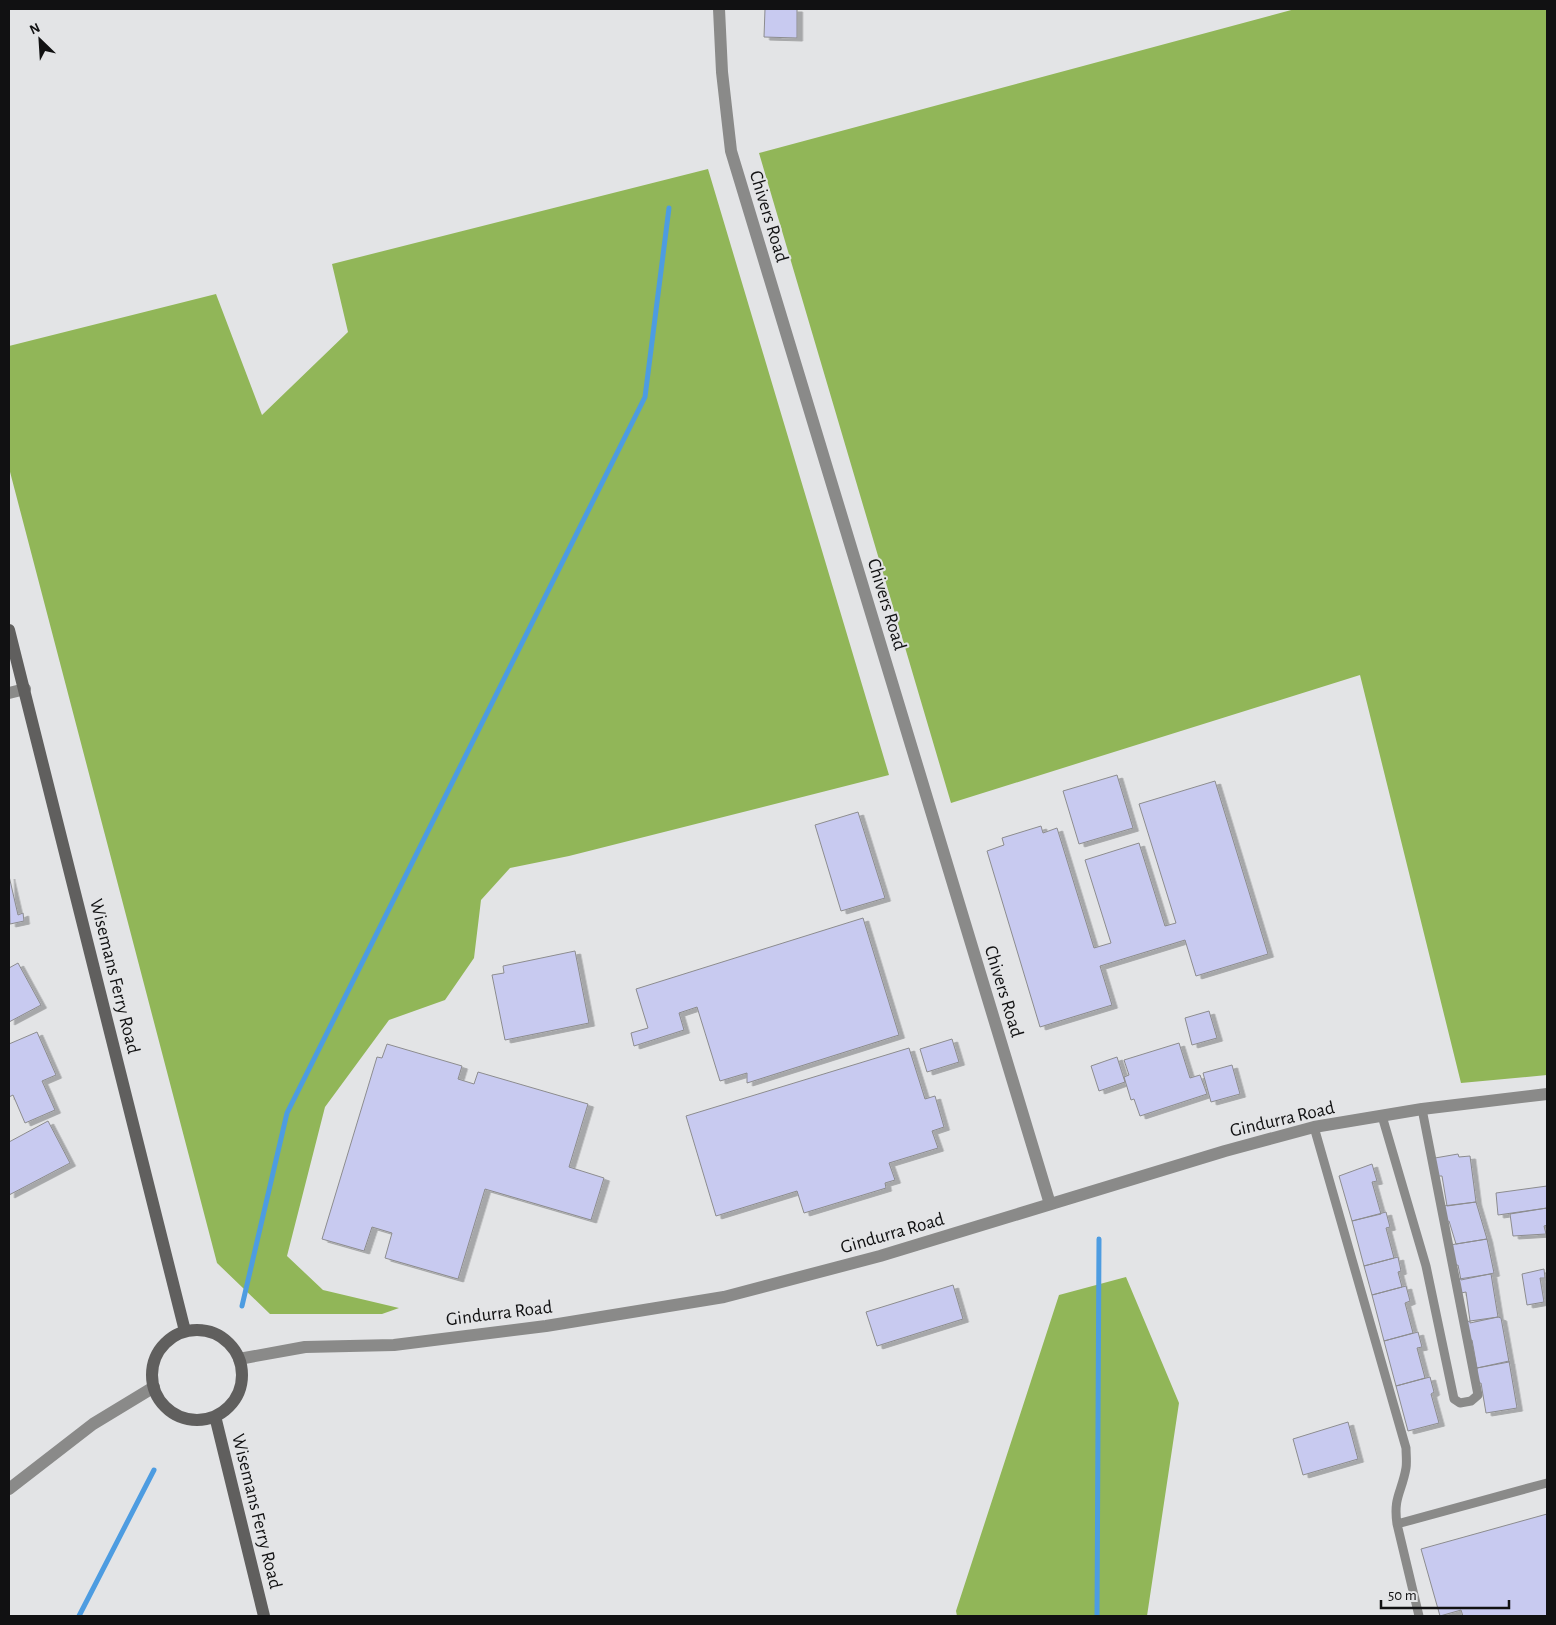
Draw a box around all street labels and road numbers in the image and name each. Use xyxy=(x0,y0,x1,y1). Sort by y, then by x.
street label: Chivers Road xyxy=(746,168,792,265)
street label: Chivers Road xyxy=(864,556,910,653)
street label: Wisemans Ferry Road xyxy=(86,897,143,1056)
street label: Chivers Road xyxy=(981,943,1027,1040)
street label: Gindurra Road xyxy=(1228,1098,1337,1141)
street label: Gindurra Road xyxy=(838,1210,947,1257)
street label: Gindurra Road xyxy=(445,1298,554,1329)
street label: Wisemans Ferry Road xyxy=(228,1432,285,1591)

